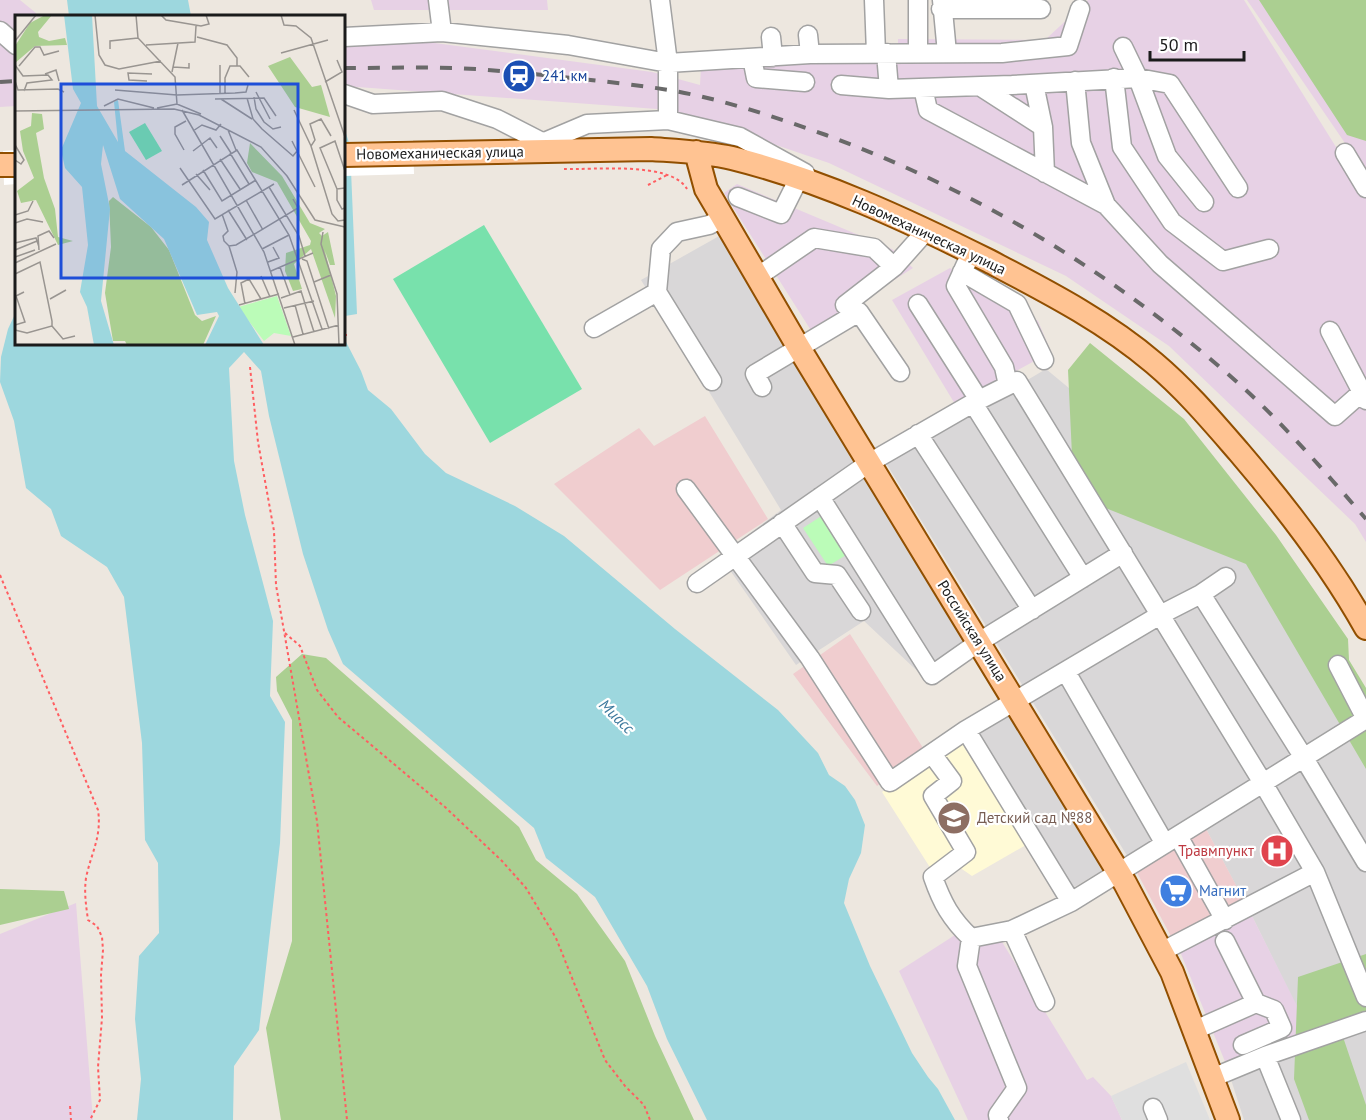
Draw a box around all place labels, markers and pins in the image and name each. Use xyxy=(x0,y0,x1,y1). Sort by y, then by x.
station icon: 241 км xyxy=(501,58,537,94)
place label: 241 км xyxy=(542,66,587,85)
school or university icon: Детский сад №88 xyxy=(936,800,972,836)
place label: Детский сад №88 xyxy=(977,808,1092,827)
hospital icon: Травмпункт xyxy=(1259,833,1295,869)
place label: Травмпункт xyxy=(1178,841,1254,860)
supermarket icon: Магнит xyxy=(1158,873,1194,909)
place label: Магнит xyxy=(1199,881,1246,900)

